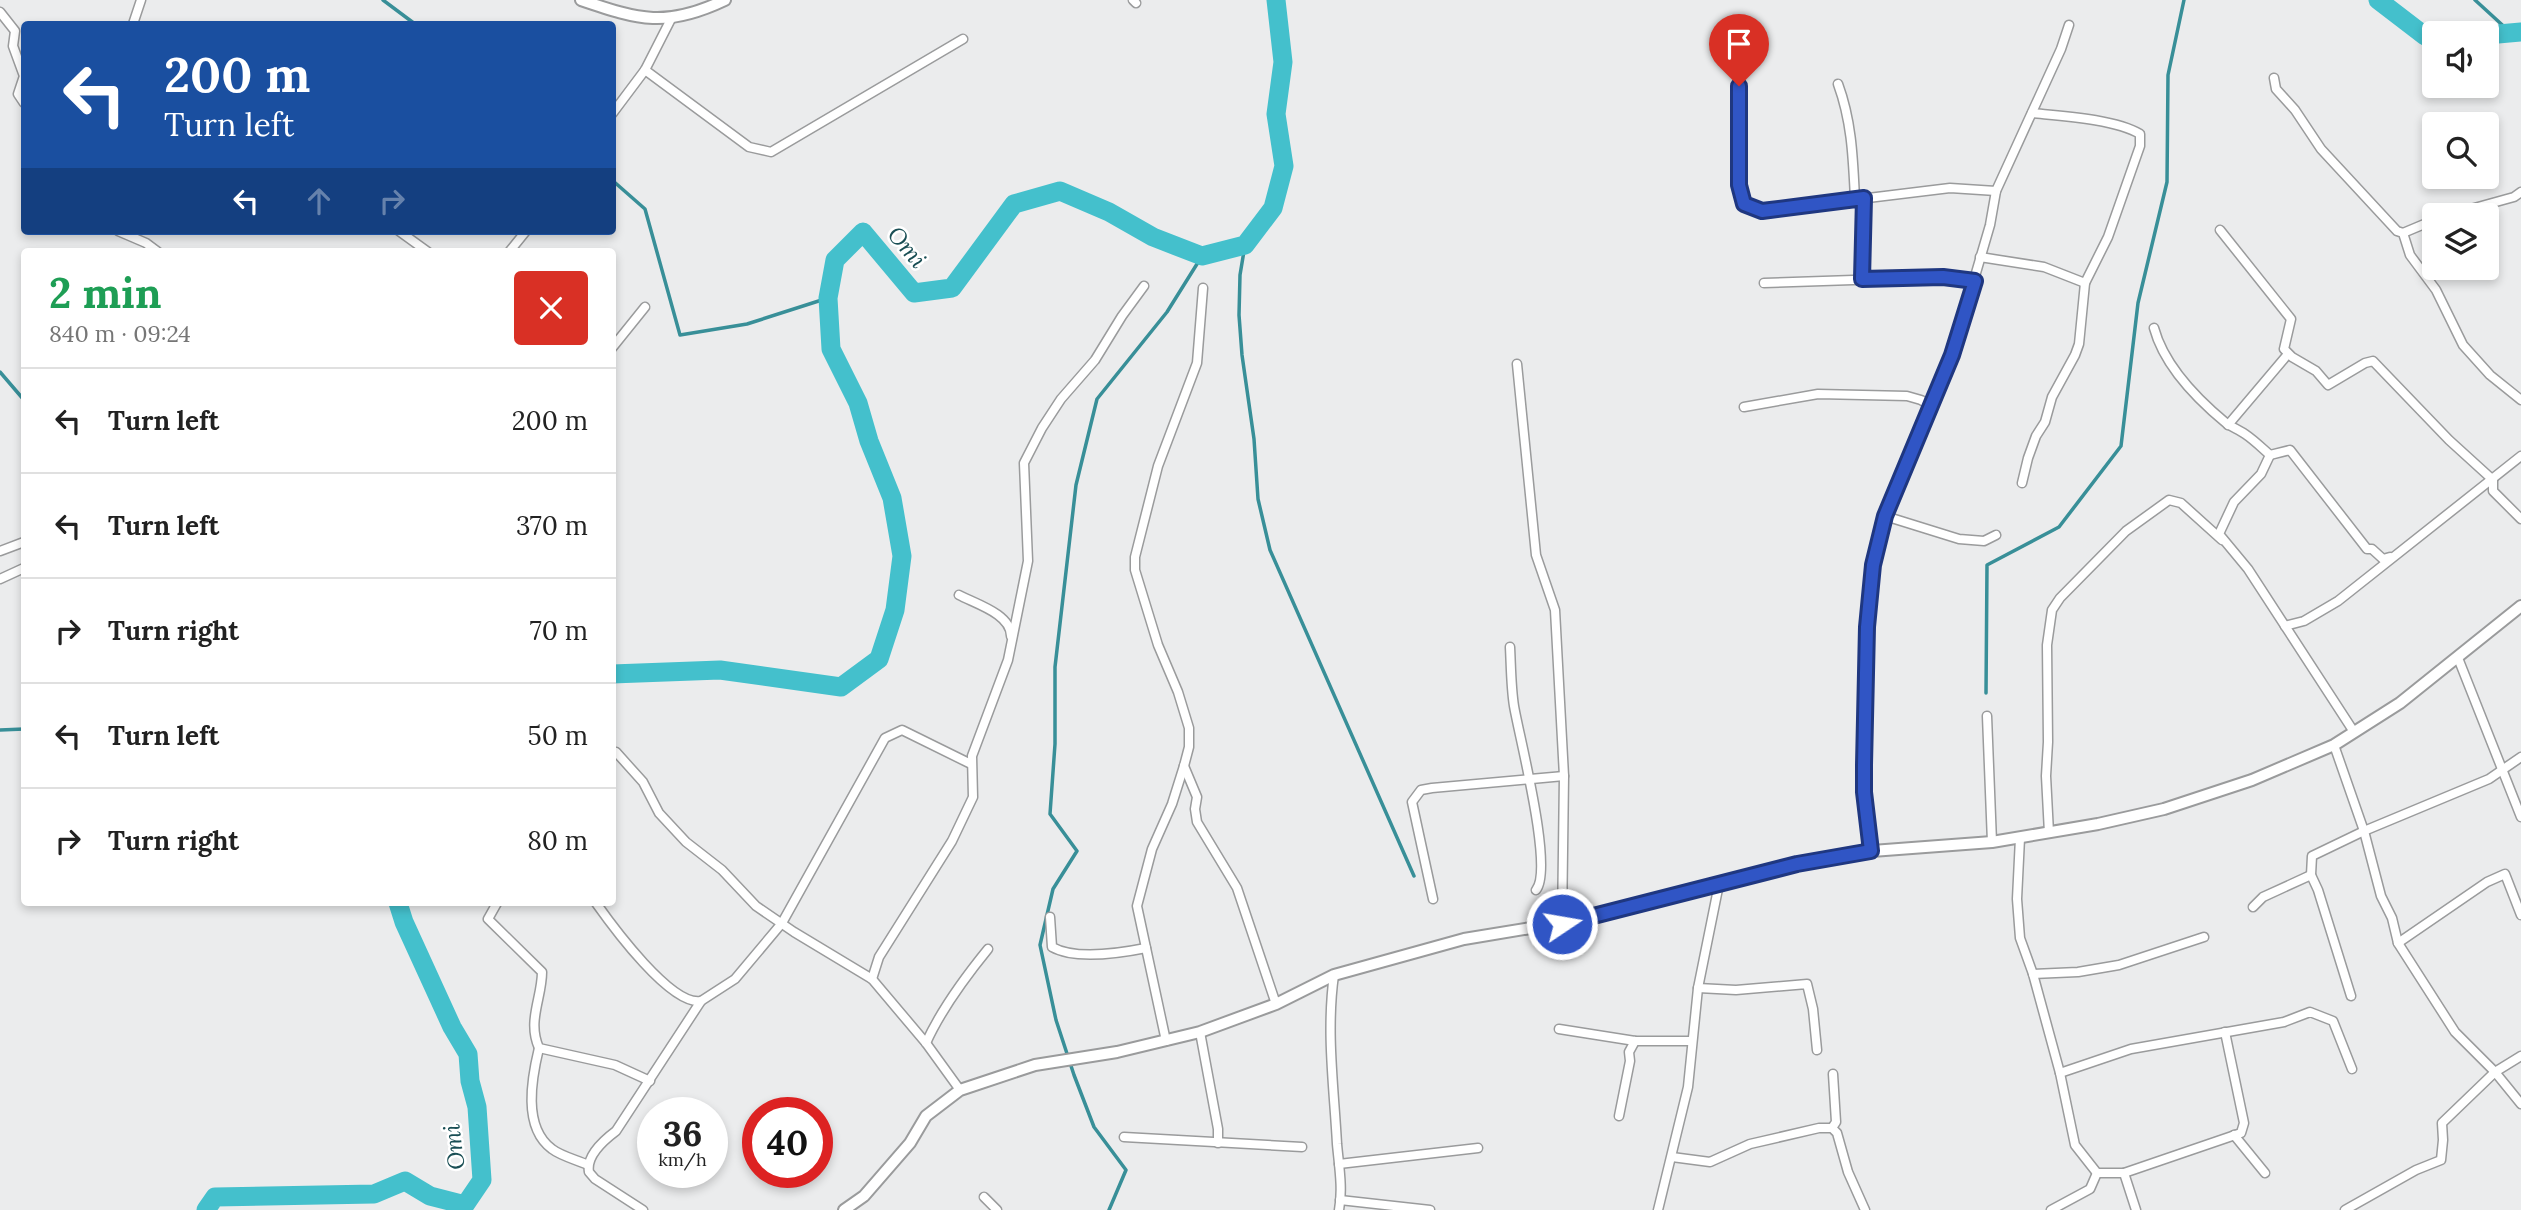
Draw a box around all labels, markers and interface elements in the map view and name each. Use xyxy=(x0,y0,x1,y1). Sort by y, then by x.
pin xyxy=(1709,14,1769,86)
map controls xyxy=(2422,21,2499,280)
button: sound xyxy=(2422,21,2499,98)
icon: arrive xyxy=(1720,25,1758,63)
text: 200 m xyxy=(164,43,310,105)
icon: left xyxy=(49,49,140,140)
text: Turn left xyxy=(164,104,294,145)
button: search xyxy=(2422,112,2499,189)
icon: left xyxy=(227,182,265,220)
icon: ahead xyxy=(300,182,338,220)
icon: right xyxy=(373,182,411,220)
button: layers xyxy=(2422,203,2499,280)
water label: Omi xyxy=(882,220,934,274)
text: 2 min xyxy=(49,266,162,320)
button: close xyxy=(514,271,588,345)
text: 840 m · 09:24 xyxy=(49,319,191,348)
icon: left xyxy=(49,402,87,440)
text: Turn left xyxy=(108,404,219,437)
text: 200 m xyxy=(512,404,588,437)
icon: left xyxy=(49,507,87,545)
text: Turn left xyxy=(108,509,219,542)
text: 370 m xyxy=(516,509,588,542)
icon: right xyxy=(49,612,87,650)
text: Turn right xyxy=(108,614,239,647)
text: 70 m xyxy=(530,614,588,647)
icon: left xyxy=(49,717,87,755)
text: Turn left xyxy=(108,719,219,752)
text: 50 m xyxy=(528,719,588,752)
icon: right xyxy=(49,822,87,860)
text: Turn right xyxy=(108,824,239,857)
text: 80 m xyxy=(527,824,588,857)
position arrow xyxy=(1525,887,1599,961)
speed limit sign: 40 xyxy=(742,1097,833,1188)
text: 36 xyxy=(663,1111,702,1156)
water label: Omi xyxy=(436,1122,471,1172)
text: km/h xyxy=(658,1148,707,1171)

